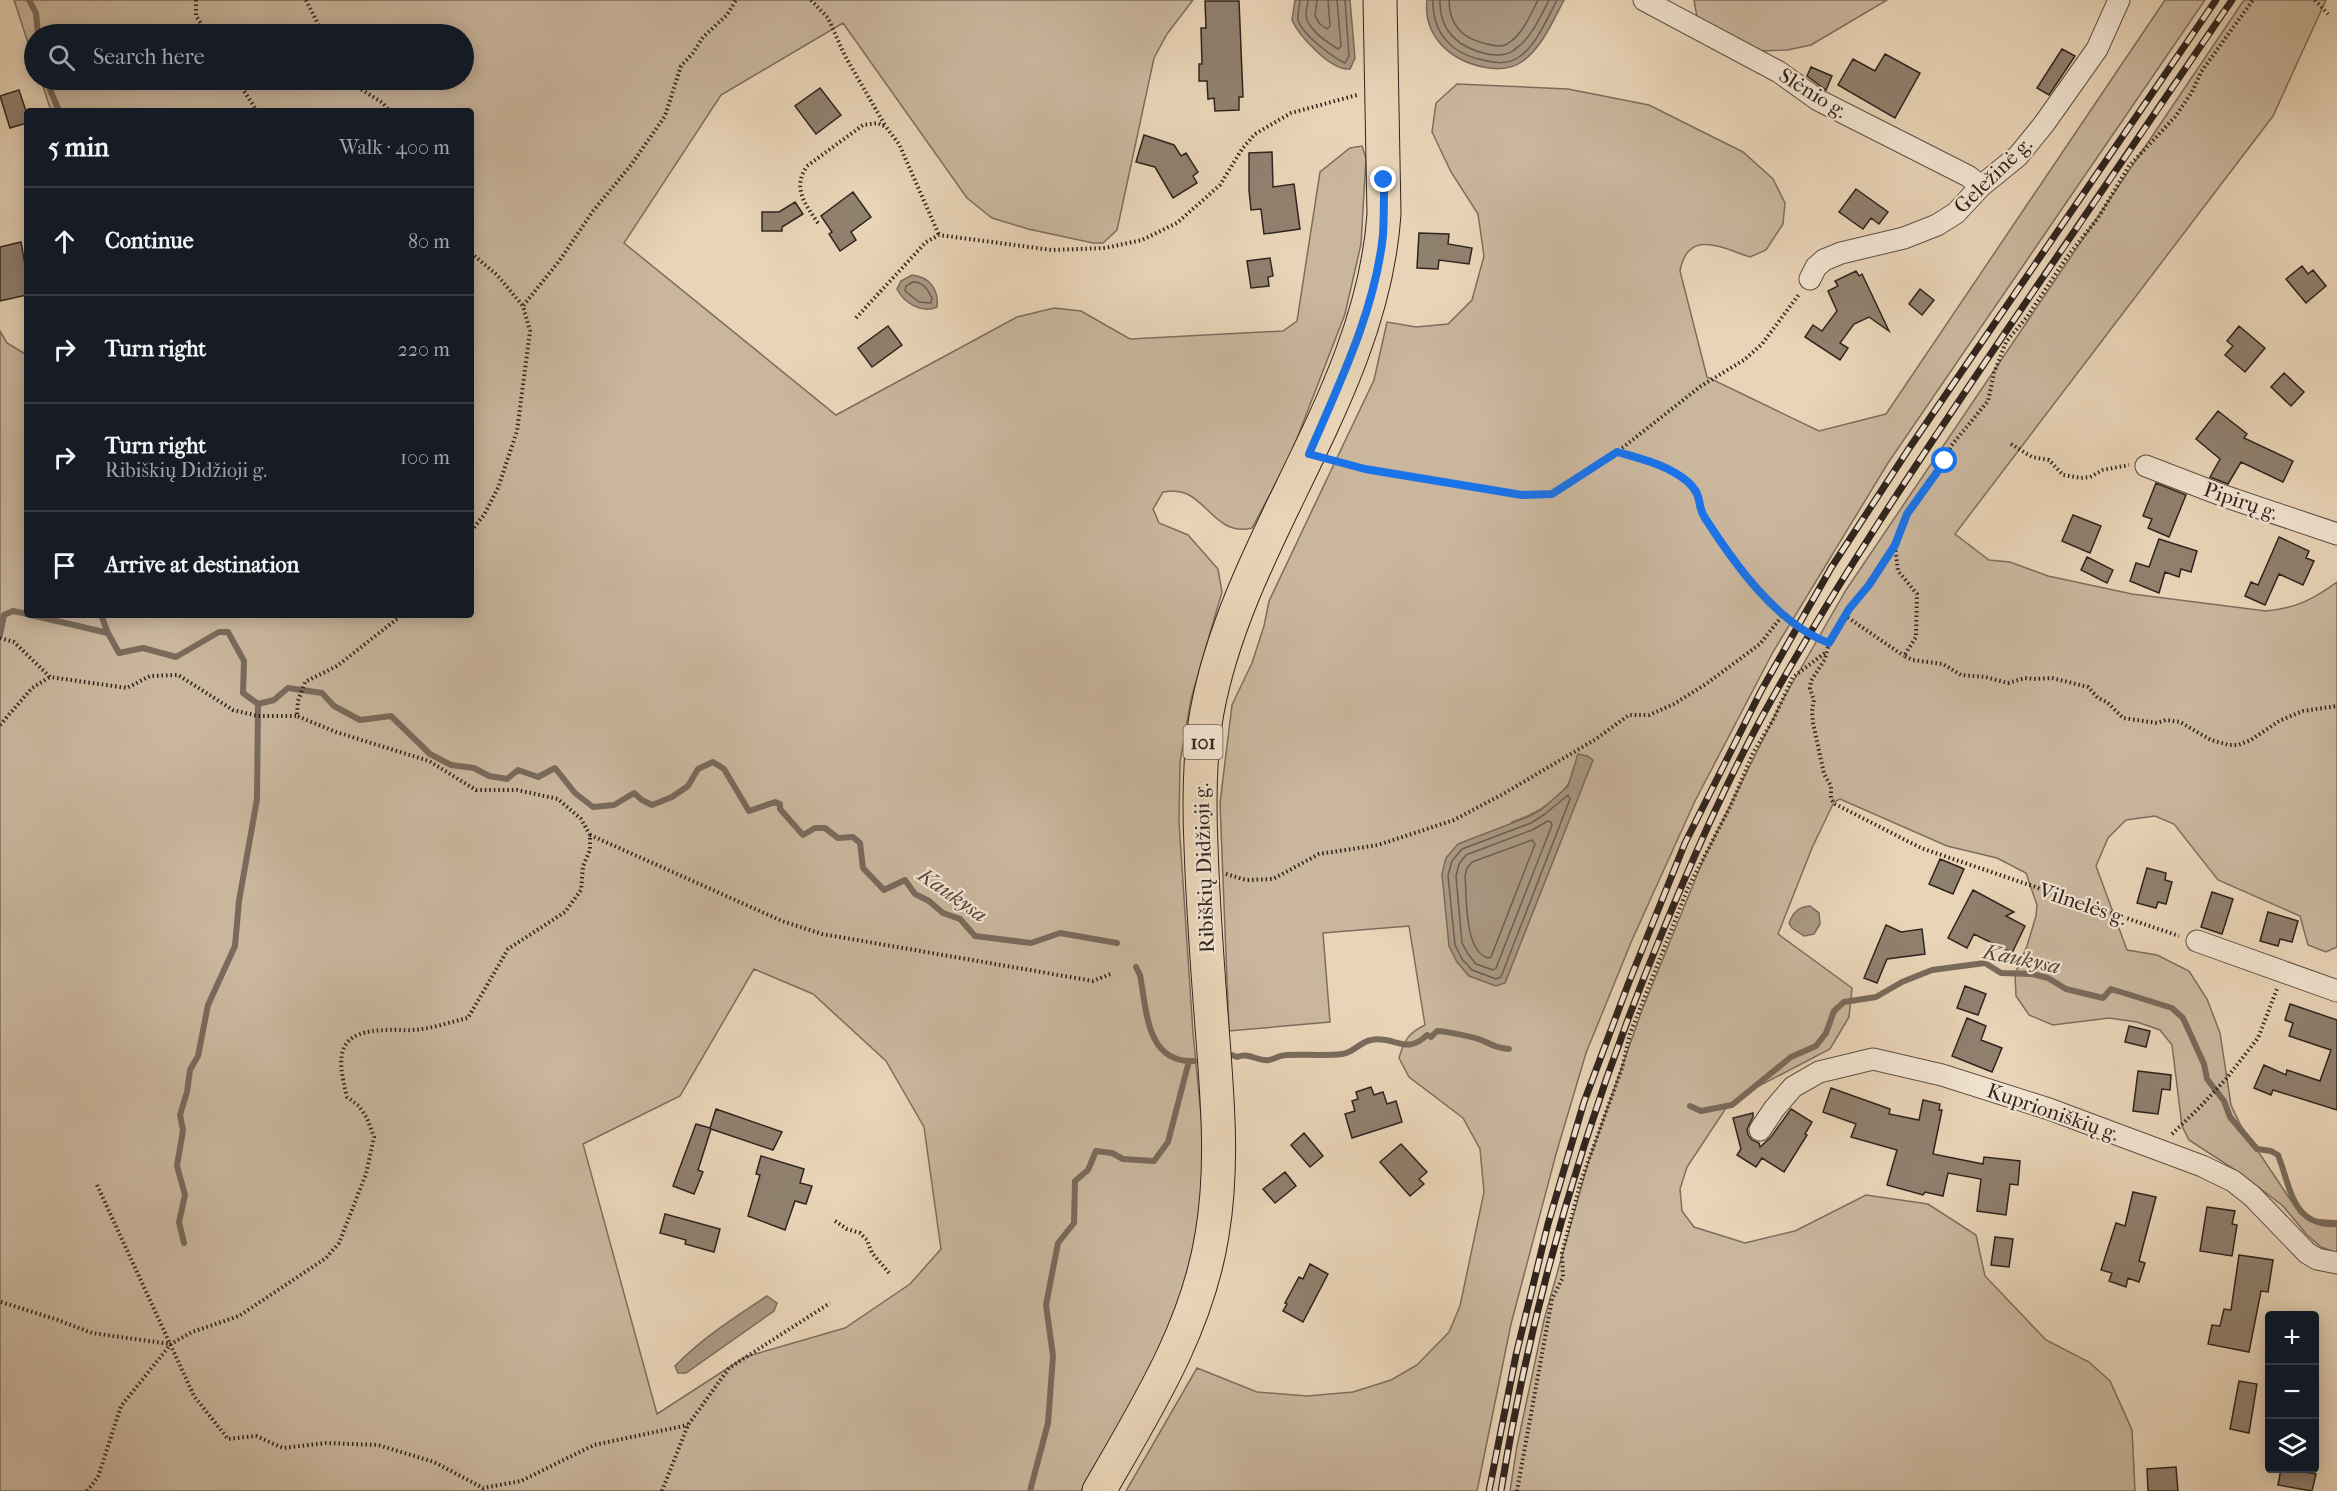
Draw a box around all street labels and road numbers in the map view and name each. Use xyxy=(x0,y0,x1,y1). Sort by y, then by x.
street label: Slėnio g. xyxy=(1775,63,1851,123)
street label: Geležinė g. xyxy=(1949,132,2037,218)
street label: Pipirų g. xyxy=(2201,477,2281,525)
road number: 101 xyxy=(1184,725,1222,759)
street label: Ribiškių Didžioji g. xyxy=(1189,783,1219,953)
street label: Vilnelės g. xyxy=(2035,877,2130,930)
street label: Kuprioniškių g. xyxy=(1984,1078,2122,1146)

